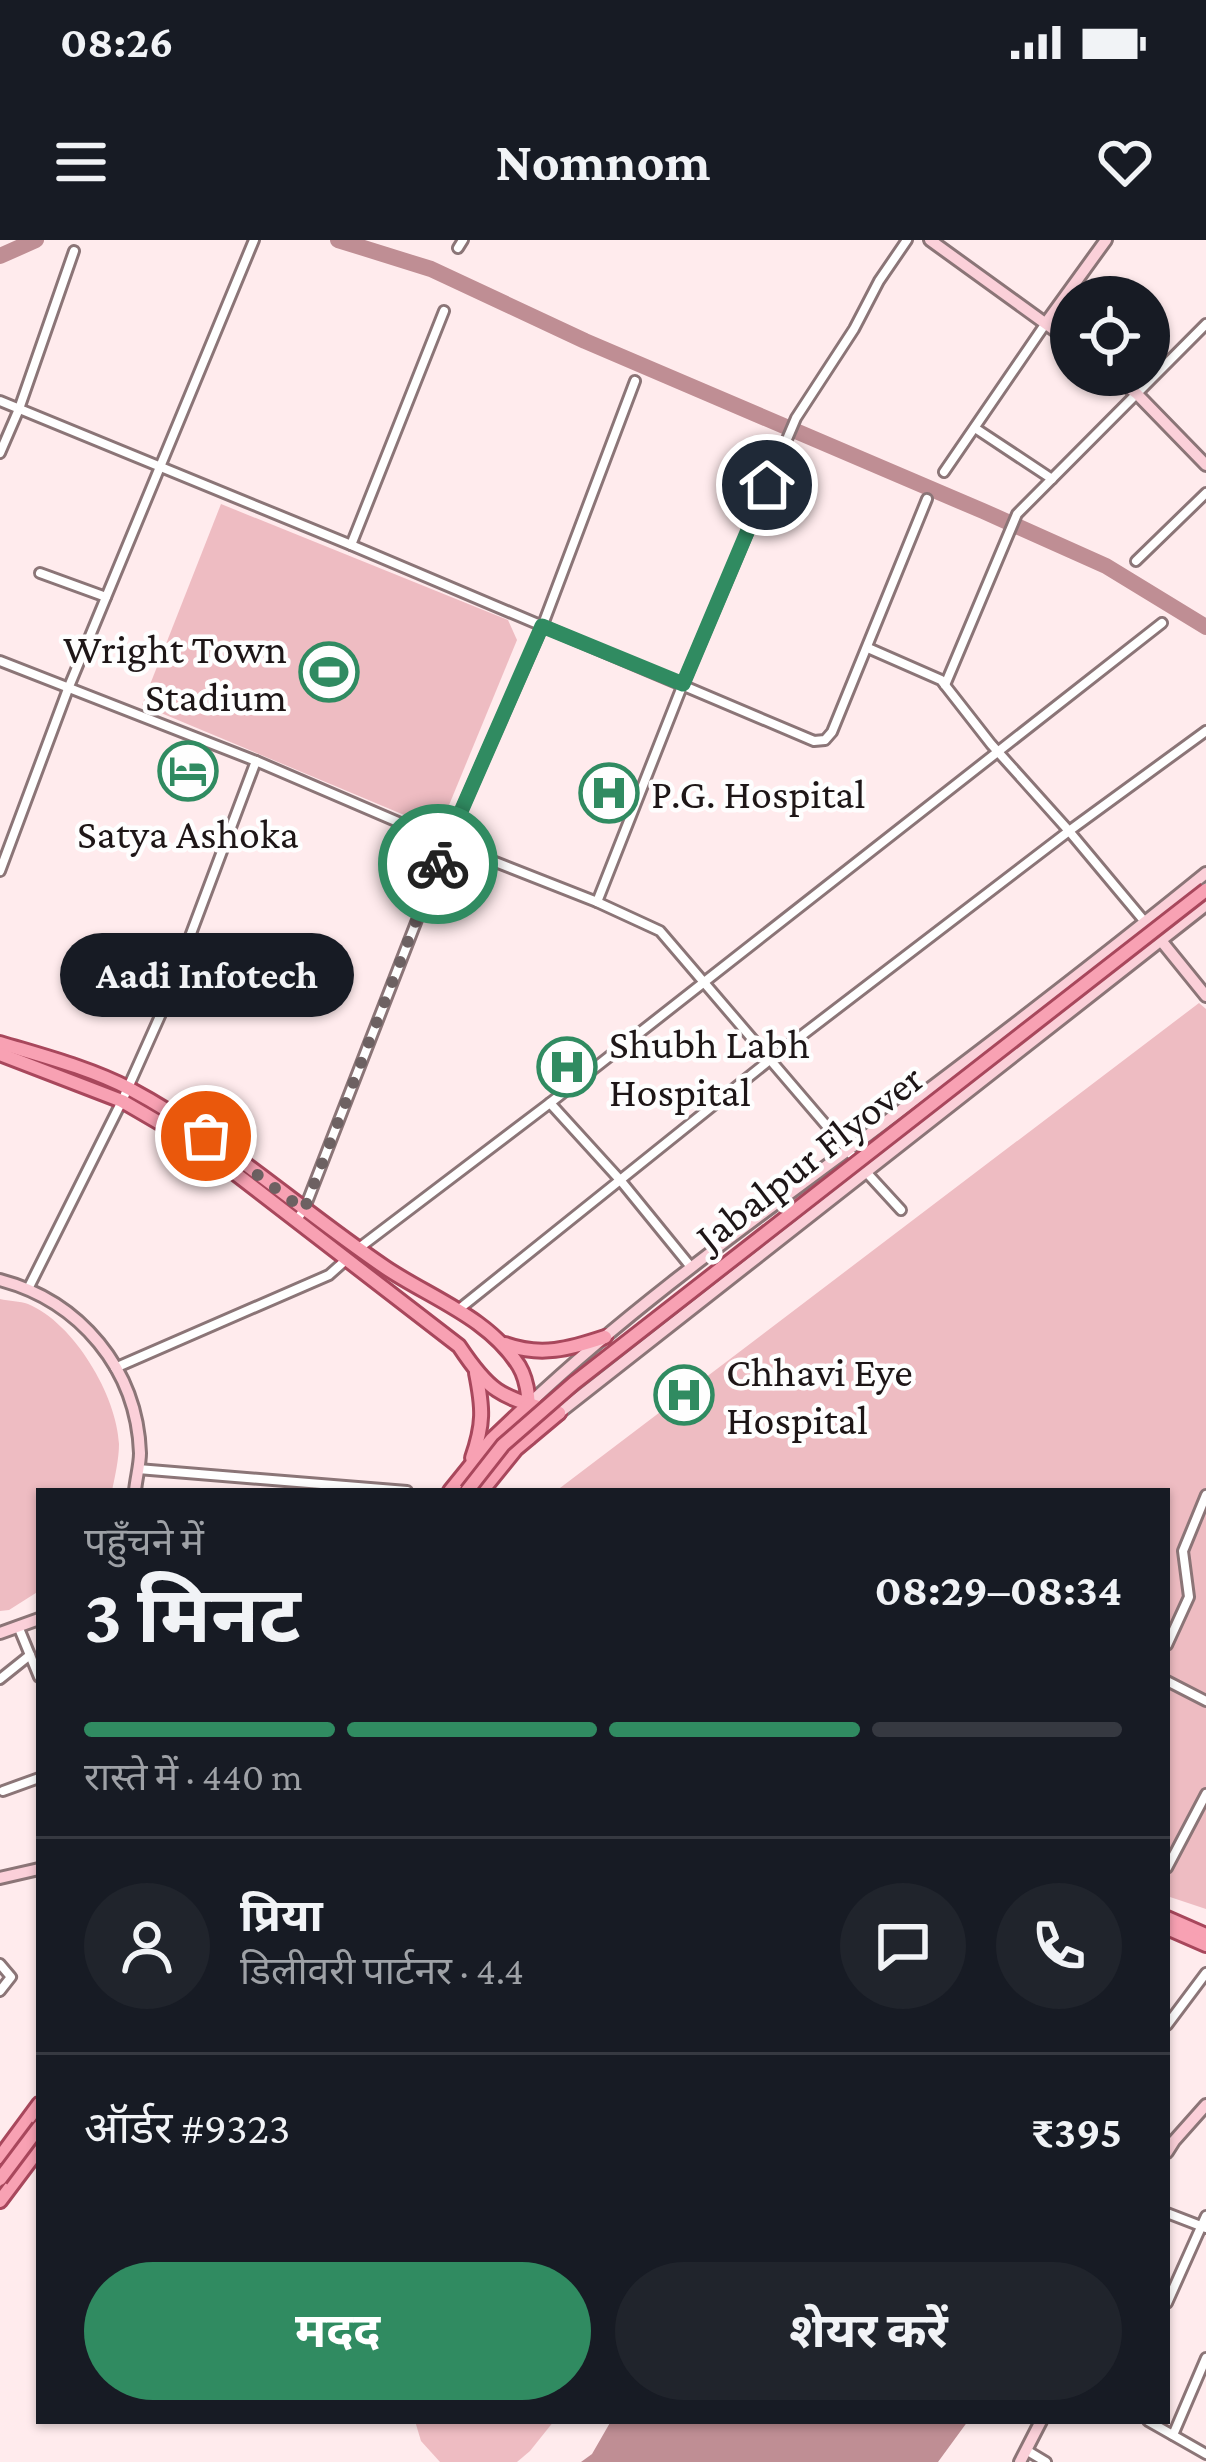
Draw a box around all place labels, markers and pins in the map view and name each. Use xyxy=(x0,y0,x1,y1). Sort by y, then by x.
pin xyxy=(716,434,818,536)
place label: Wright Town Stadium xyxy=(63,625,287,720)
sports icon: Wright Town Stadium xyxy=(298,641,360,703)
hotel icon: Satya Ashoka xyxy=(157,740,219,802)
hospital icon: P.G. Hospital xyxy=(578,762,640,824)
place label: P.G. Hospital xyxy=(651,770,866,817)
place label: Satya Ashoka xyxy=(77,810,299,857)
callout: Aadi Infotech xyxy=(59,932,353,1016)
place label: Shubh Labh Hospital xyxy=(609,1020,810,1115)
hospital icon: Shubh Labh Hospital xyxy=(536,1036,598,1098)
pin xyxy=(155,1085,257,1187)
place label: Chhavi Eye Hospital xyxy=(726,1348,913,1443)
hospital icon: Chhavi Eye Hospital xyxy=(653,1364,715,1426)

